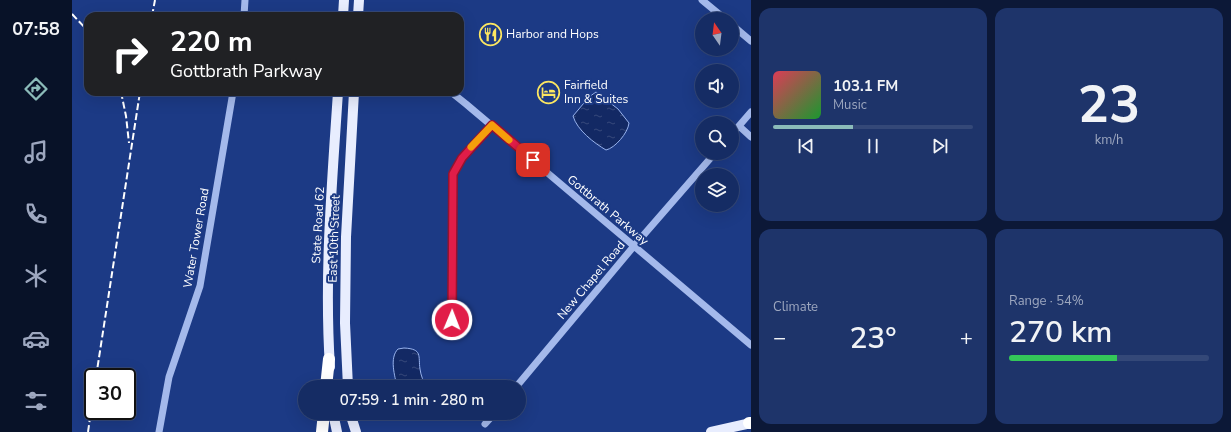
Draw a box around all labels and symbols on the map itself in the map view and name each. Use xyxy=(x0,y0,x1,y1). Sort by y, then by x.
north arrow xyxy=(695,12,739,56)
restaurant icon: Harbor and Hops xyxy=(478,21,504,47)
place label: Harbor and Hops xyxy=(506,26,599,42)
place label: Fairfield Inn & Suites xyxy=(564,77,629,107)
hotel icon: Fairfield Inn & Suites xyxy=(535,79,561,105)
pin xyxy=(516,143,550,177)
street label: Gottbrath Parkway xyxy=(564,171,653,249)
street label: State Road 62 xyxy=(308,186,328,264)
street label: Water Tower Road xyxy=(179,187,213,289)
street label: East 10th Street xyxy=(324,194,344,283)
street label: New Chapel Road xyxy=(554,237,628,323)
position arrow xyxy=(431,299,473,341)
speed limit sign: 30 xyxy=(84,368,136,420)

